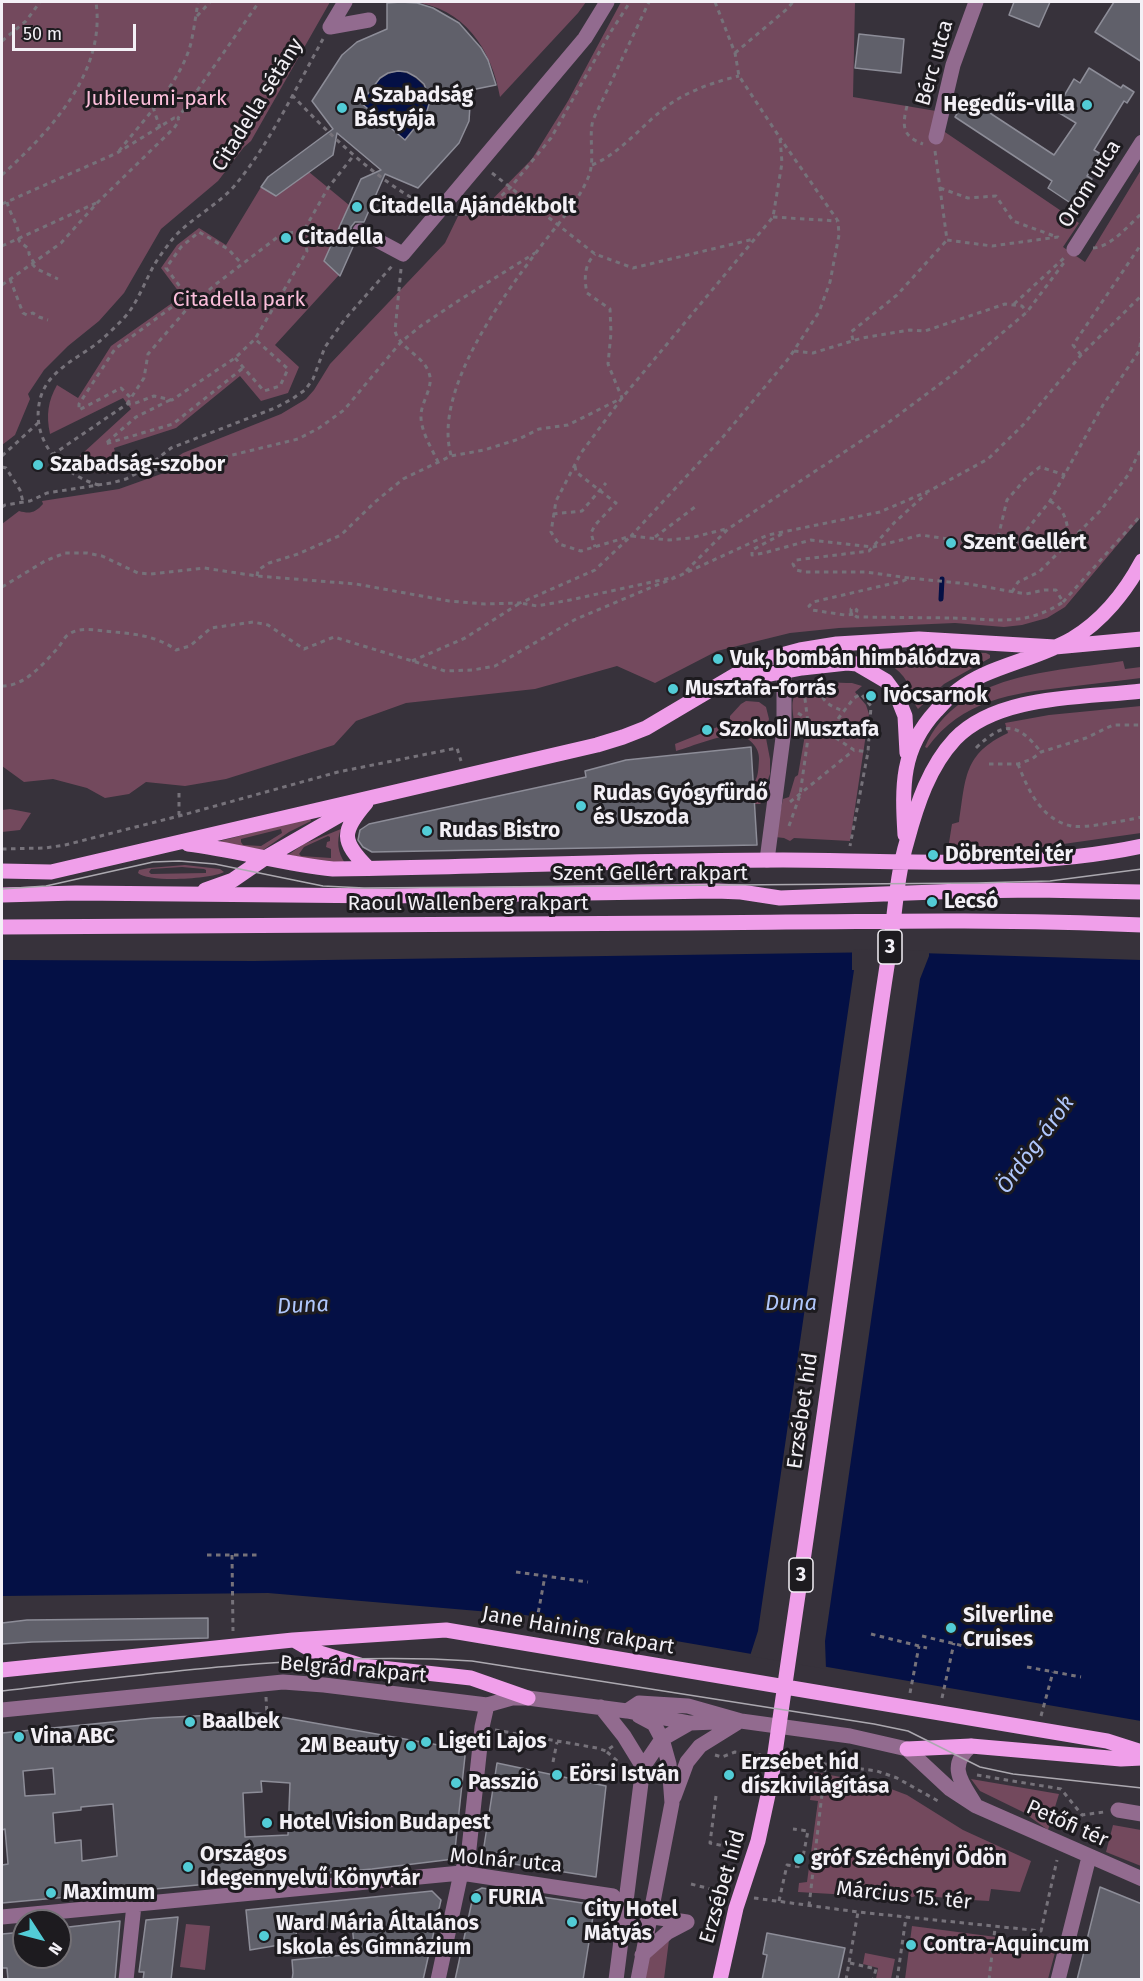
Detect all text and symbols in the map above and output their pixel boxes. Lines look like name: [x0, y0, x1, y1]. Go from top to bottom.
scale bar: [15, 12, 140, 50]
street label: Bérc utca: [911, 17, 959, 109]
text: 50 m: [23, 23, 62, 45]
street label: Citadella sétány: [207, 34, 309, 176]
place label: A Szabadság Bástyája: [354, 83, 473, 133]
park label: Jubileumi-park: [85, 86, 227, 112]
place label: Hegedűs-villa: [943, 92, 1075, 118]
marker: Hegedűs-villa: [1080, 98, 1094, 112]
marker: A Szabadság Bástyája: [335, 101, 349, 115]
street label: Orom utca: [1053, 136, 1127, 232]
place label: Citadella Ajándékbolt: [369, 194, 576, 220]
marker: Citadella Ajándékbolt: [350, 200, 364, 214]
place label: Citadella: [298, 225, 383, 251]
marker: Citadella: [279, 231, 293, 245]
park label: Citadella park: [173, 287, 305, 313]
place label: Szabadság-szobor: [50, 452, 225, 478]
marker: Szabadság-szobor: [31, 458, 45, 472]
place label: Szent Gellért: [963, 530, 1087, 556]
marker: Szent Gellért: [944, 536, 958, 550]
place label: Vuk, bombán himbálódzva: [730, 646, 981, 672]
marker: Vuk, bombán himbálódzva: [711, 652, 725, 666]
place label: Musztafa-forrás: [685, 676, 836, 702]
marker: Musztafa-forrás: [666, 682, 680, 696]
place label: Ivócsarnok: [883, 683, 988, 709]
marker: Ivócsarnok: [864, 689, 878, 703]
place label: Szokoli Musztafa: [719, 717, 879, 743]
marker: Szokoli Musztafa: [700, 723, 714, 737]
place label: Rudas Gyógyfürdő és Uszoda: [593, 781, 768, 831]
marker: Rudas Gyógyfürdő és Uszoda: [574, 799, 588, 813]
place label: Rudas Bistro: [439, 818, 560, 844]
marker: Rudas Bistro: [420, 824, 434, 838]
place label: Döbrentei tér: [945, 842, 1073, 868]
marker: Döbrentei tér: [926, 848, 940, 862]
street label: Szent Gellért rakpart: [552, 861, 748, 887]
place label: Lecsó: [944, 889, 998, 915]
street label: Raoul Wallenberg rakpart: [347, 891, 589, 917]
marker: Lecsó: [925, 895, 939, 909]
road number: 3: [878, 930, 902, 964]
water label: Ördög-árok: [992, 1091, 1080, 1199]
water label: Duna: [276, 1291, 330, 1321]
water label: Duna: [765, 1291, 817, 1317]
street label: Erzsébet híd: [782, 1351, 824, 1471]
road number: 3: [789, 1558, 813, 1592]
street label: Jane Haining rakpart: [480, 1602, 676, 1660]
place label: Silverline Cruises: [963, 1603, 1053, 1653]
marker: Silverline Cruises: [944, 1621, 958, 1635]
street label: Belgrád rakpart: [279, 1651, 427, 1689]
place label: Baalbek: [202, 1709, 280, 1735]
marker: Baalbek: [183, 1715, 197, 1729]
place label: Vina ABC: [31, 1724, 115, 1750]
place label: Ligeti Lajos: [438, 1729, 547, 1755]
marker: Vina ABC: [12, 1730, 26, 1744]
place label: 2M Beauty: [300, 1733, 399, 1759]
marker: Ligeti Lajos: [419, 1735, 433, 1749]
marker: 2M Beauty: [404, 1739, 418, 1753]
place label: Erzsébet híd díszkivilágítása: [741, 1750, 890, 1800]
place label: Eörsi István: [569, 1762, 679, 1788]
marker: Eörsi István: [550, 1768, 564, 1782]
marker: Erzsébet híd díszkivilágítása: [722, 1768, 736, 1782]
place label: Passzió: [468, 1770, 539, 1796]
marker: Passzió: [449, 1776, 463, 1790]
street label: Petőfi tér: [1022, 1795, 1112, 1853]
place label: Hotel Vision Budapest: [279, 1810, 491, 1836]
marker: Hotel Vision Budapest: [260, 1816, 274, 1830]
street label: Erzsébet híd: [695, 1827, 751, 1947]
place label: Országos Idegennyelvű Könyvtár: [200, 1842, 420, 1892]
street label: Molnár utca: [449, 1844, 563, 1878]
place label: gróf Széchényi Ödön: [811, 1846, 1007, 1872]
marker: gróf Széchényi Ödön: [792, 1852, 806, 1866]
marker: Országos Idegennyelvű Könyvtár: [181, 1860, 195, 1874]
street label: Március 15. tér: [835, 1876, 973, 1916]
place label: Maximum: [63, 1880, 155, 1906]
place label: FURIA: [488, 1885, 543, 1911]
marker: Maximum: [44, 1886, 58, 1900]
marker: FURIA: [469, 1891, 483, 1905]
place label: City Hotel Mátyás: [584, 1897, 678, 1947]
north arrow: [12, 1909, 72, 1969]
place label: Ward Mária Általános Iskola és Gimnázium: [276, 1911, 479, 1961]
marker: City Hotel Mátyás: [565, 1915, 579, 1929]
marker: Ward Mária Általános Iskola és Gimnázium: [257, 1929, 271, 1943]
place label: Contra-Aquincum: [923, 1932, 1089, 1958]
marker: Contra-Aquincum: [904, 1938, 918, 1952]
text: N: [45, 1939, 66, 1959]

